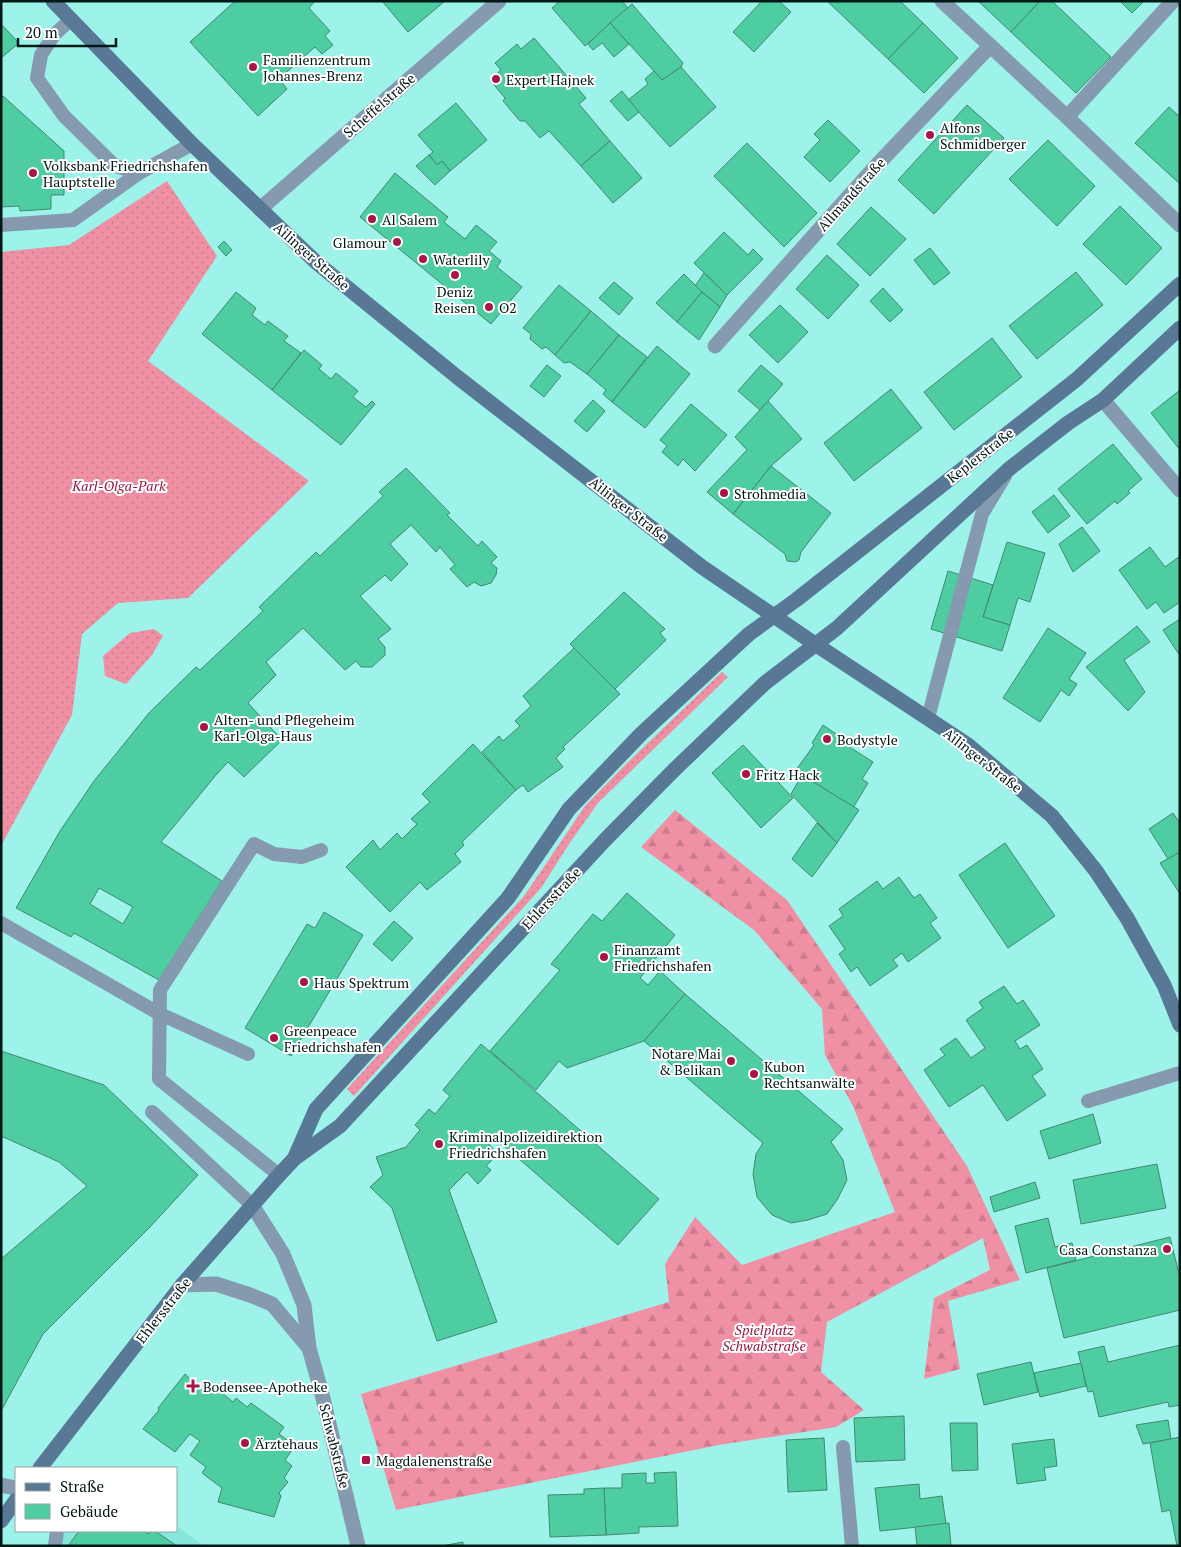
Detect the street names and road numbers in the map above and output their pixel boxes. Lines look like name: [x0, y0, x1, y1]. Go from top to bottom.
street label: Scheffelstraße: [339, 68, 419, 142]
street label: Allmandstraße: [813, 153, 889, 235]
street label: Ailinger Straße: [270, 218, 354, 294]
street label: Keplerstraße: [943, 423, 1017, 487]
street label: Ailinger Straße: [586, 472, 672, 546]
street label: Ailinger Straße: [940, 723, 1026, 797]
street label: Ehlersstraße: [517, 863, 585, 933]
street label: Ehlersstraße: [131, 1273, 195, 1347]
street label: Schwabstraße: [315, 1402, 355, 1490]

